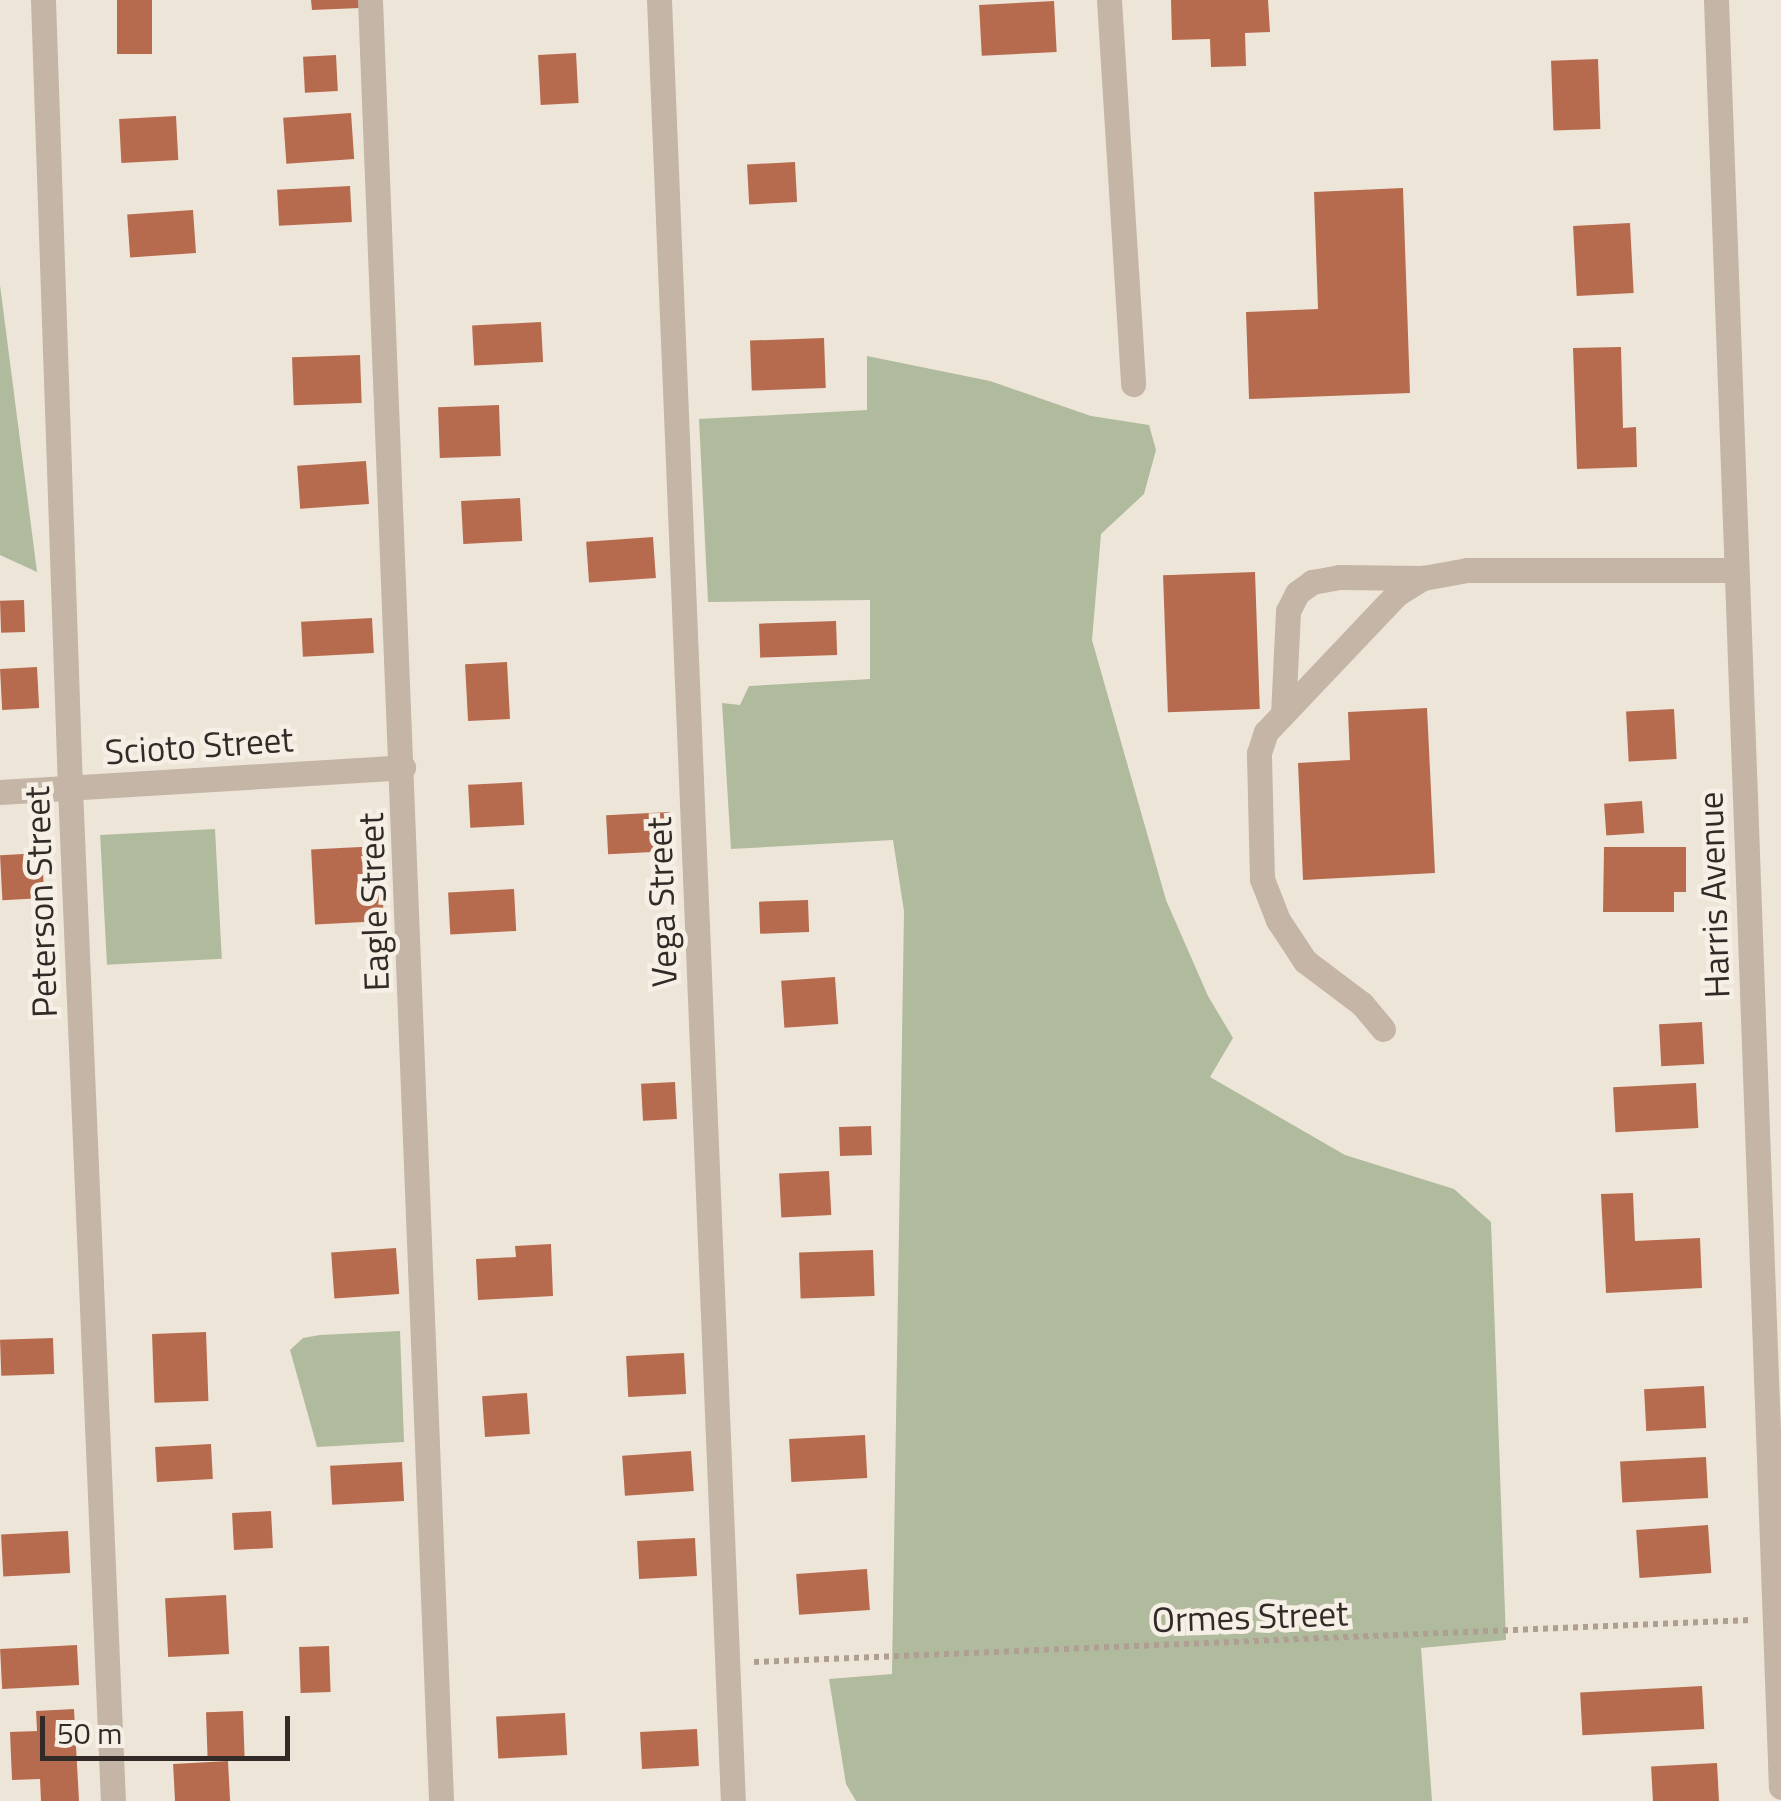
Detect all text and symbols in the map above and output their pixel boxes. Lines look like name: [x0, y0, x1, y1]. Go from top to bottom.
street label: Scioto Street: [103, 717, 295, 773]
street label: Peterson Street: [15, 785, 65, 1019]
street label: Harris Avenue: [1688, 791, 1738, 999]
street label: Eagle Street: [349, 812, 397, 992]
street label: Vega Street: [637, 816, 685, 988]
street label: Ormes Street: [1151, 1592, 1349, 1640]
scale bar: [45, 1696, 295, 1758]
text: 50 m: [57, 1710, 122, 1756]

